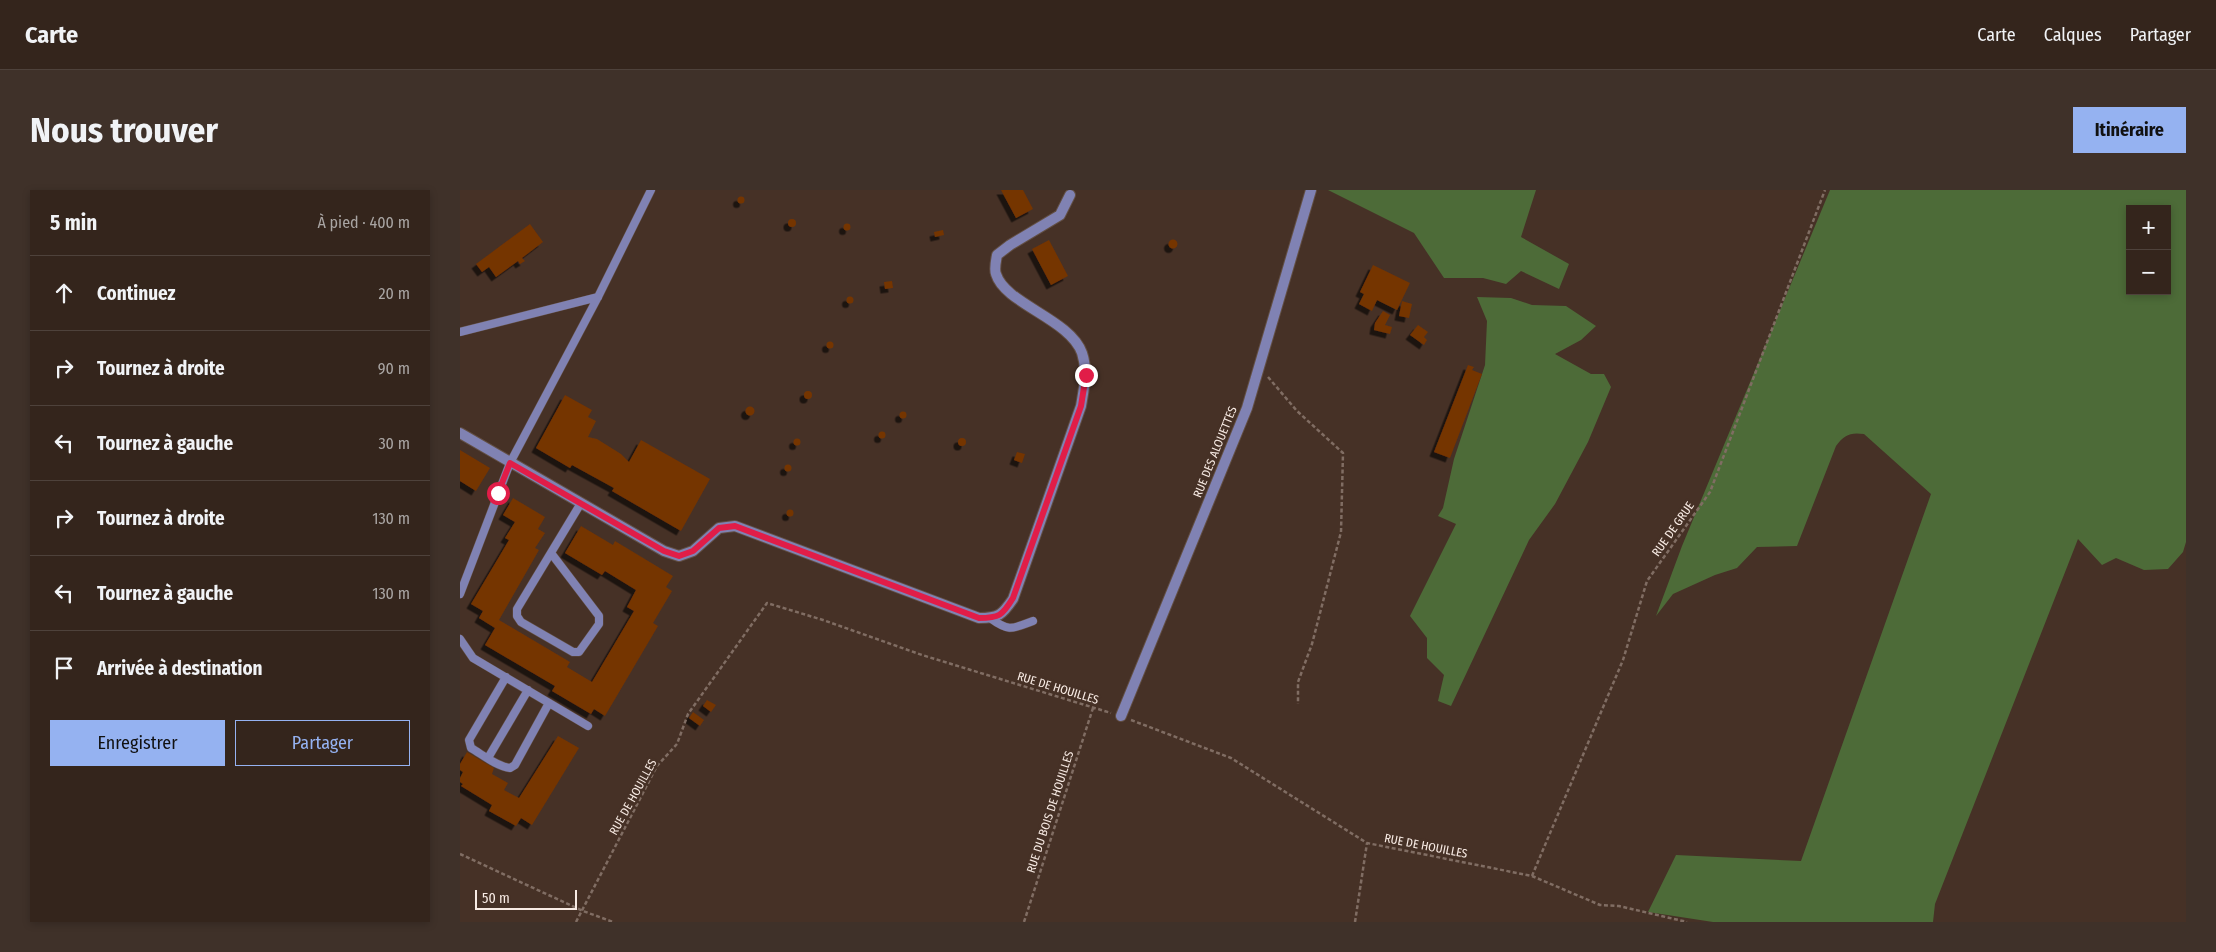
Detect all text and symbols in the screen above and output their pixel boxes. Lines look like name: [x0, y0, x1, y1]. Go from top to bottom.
text: Carte: [25, 21, 78, 49]
text: Carte: [1977, 24, 2016, 46]
text: Calques: [2044, 24, 2102, 46]
text: Partager: [2130, 24, 2191, 46]
button: Itinéraire: [2073, 107, 2186, 153]
text: Nous trouver: [30, 109, 218, 151]
map controls: [2126, 205, 2171, 295]
button: +: [2126, 205, 2171, 250]
text: 5 min: [50, 210, 97, 236]
text: À pied · 400 m: [317, 213, 410, 232]
button: −: [2126, 250, 2171, 295]
icon: ahead: [50, 279, 78, 307]
text: Continuez: [97, 282, 176, 305]
text: 20 m: [379, 284, 410, 303]
icon: right: [50, 354, 78, 382]
text: Tournez à droite: [97, 357, 225, 380]
text: 90 m: [378, 359, 410, 378]
route end: [1075, 364, 1098, 387]
street label: RUE DES ALOUETTES: [1190, 404, 1240, 500]
icon: left: [50, 429, 78, 457]
text: Tournez à gauche: [97, 432, 233, 455]
text: 30 m: [378, 434, 410, 453]
route start: [487, 482, 510, 505]
street label: RUE DE GRUE: [1649, 499, 1697, 559]
icon: right: [50, 504, 78, 532]
text: Tournez à droite: [97, 507, 225, 530]
text: 130 m: [372, 509, 410, 528]
icon: left: [50, 579, 78, 607]
text: Tournez à gauche: [97, 582, 233, 605]
text: 130 m: [372, 584, 410, 603]
icon: arrive: [50, 654, 78, 682]
text: Arrivée à destination: [97, 657, 263, 680]
street label: RUE DE HOUILLES: [1016, 669, 1100, 707]
button: Enregistrer: [50, 720, 225, 766]
button: Partager: [235, 720, 410, 766]
street label: RUE DU BOIS DE HOUILLES: [1024, 749, 1076, 875]
street label: RUE DE HOUILLES: [606, 757, 660, 837]
street label: RUE DE HOUILLES: [1383, 831, 1469, 861]
scale bar: [475, 887, 578, 910]
text: 50 m: [482, 890, 510, 907]

